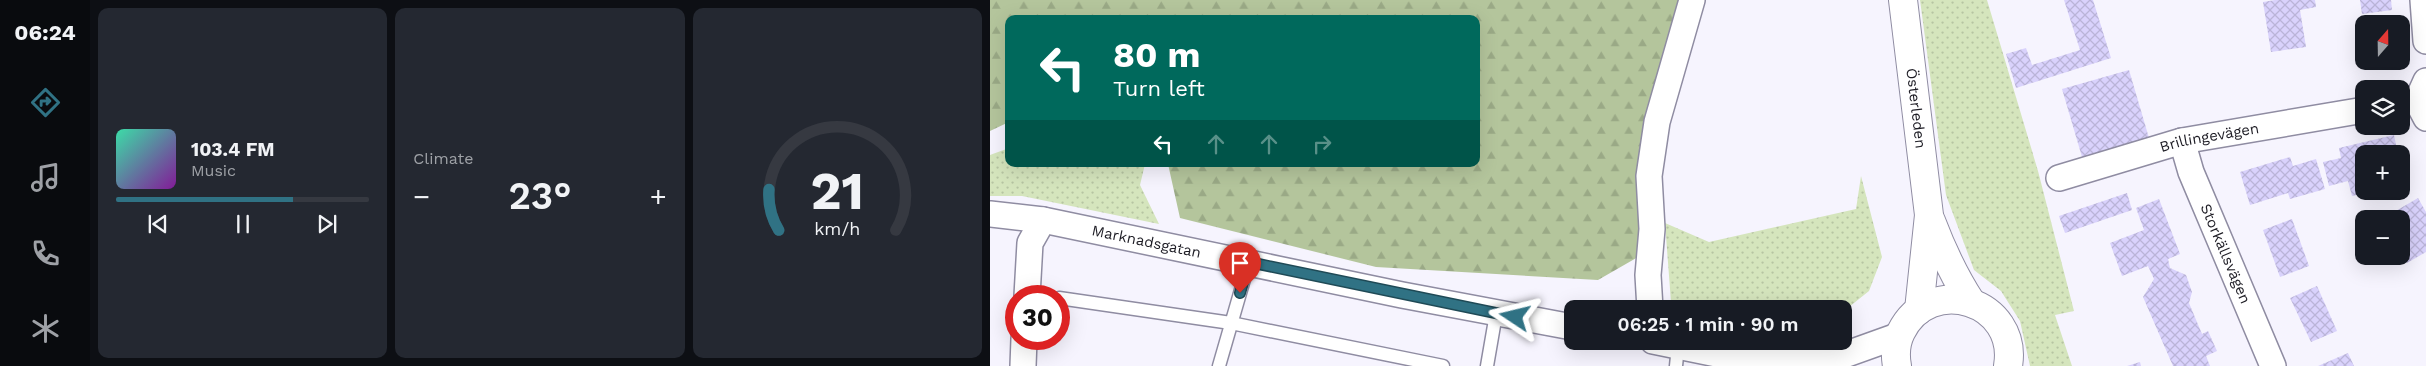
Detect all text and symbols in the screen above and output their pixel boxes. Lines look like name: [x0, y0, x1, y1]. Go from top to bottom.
north arrow: [2355, 15, 2410, 70]
map controls: [2355, 15, 2410, 265]
text: 06:24: [14, 20, 76, 45]
text: 80 m: [1113, 34, 1200, 76]
icon: left: [1030, 35, 1095, 100]
street label: Österleden: [1902, 67, 1930, 149]
text: Turn left: [1113, 76, 1205, 101]
button: layers: [2355, 80, 2410, 135]
icon: directions: [28, 85, 63, 120]
street label: Brillingevägen: [2157, 119, 2260, 156]
icon: left: [1149, 130, 1177, 158]
icon: ahead: [1202, 130, 1230, 158]
icon: ahead: [1255, 130, 1283, 158]
icon: right: [1308, 130, 1336, 158]
text: 103.4 FM: [191, 138, 275, 161]
button: +: [2355, 145, 2410, 200]
text: Climate: [413, 149, 473, 168]
icon: music: [28, 160, 63, 195]
text: Music: [191, 161, 236, 180]
text: 21: [811, 161, 864, 222]
text: 23°: [508, 174, 572, 218]
text: −: [413, 180, 430, 213]
text: +: [650, 180, 667, 213]
street label: Storkällsvägen: [2196, 201, 2255, 306]
icon: previous: [144, 210, 172, 238]
icon: pause: [229, 210, 257, 238]
icon: next: [313, 210, 341, 238]
button: −: [2355, 210, 2410, 265]
text: km/h: [814, 218, 860, 239]
street label: Marknadsgatan: [1090, 221, 1203, 262]
icon: phone: [28, 236, 63, 271]
pin: [1219, 242, 1261, 293]
icon: arrive: [1226, 249, 1254, 277]
speed limit sign: 30: [1005, 285, 1070, 350]
position arrow: [1488, 290, 1540, 342]
icon: climate: [28, 311, 63, 346]
text: 06:25 · 1 min · 90 m: [1618, 313, 1798, 336]

